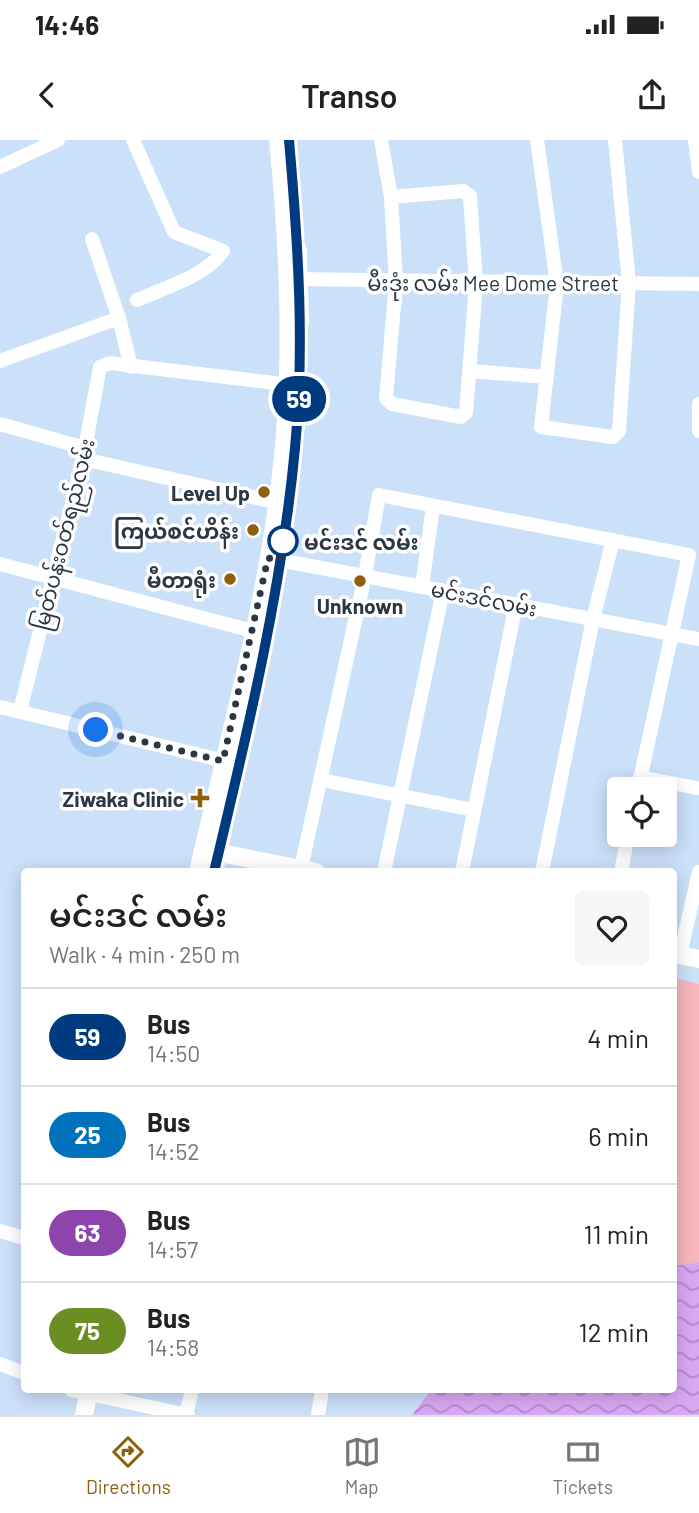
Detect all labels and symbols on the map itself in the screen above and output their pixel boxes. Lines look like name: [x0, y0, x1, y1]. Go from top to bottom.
street label: မီးဒုံး လမ်း Mee Dome Street: [367, 268, 619, 301]
line badge: 59: [268, 376, 330, 422]
street label: မြတ်ပန်းဝတ်ရည်လမ်း: [25, 435, 105, 634]
place label: Level Up: [171, 480, 250, 505]
marker: Level Up: [256, 484, 272, 500]
place label: ကြယ်စင်ဟိန်း: [114, 516, 239, 549]
marker: ကြယ်စင်ဟိန်း: [245, 522, 261, 538]
marker: မင်းဒင် လမ်း: [268, 526, 298, 556]
place label: မင်းဒင် လမ်း: [304, 527, 419, 554]
place label: မီတာရုံး: [147, 566, 216, 598]
marker: မီတာရုံး: [222, 571, 238, 587]
marker: Unknown: [352, 573, 368, 589]
street label: မင်းဒင်လမ်း: [429, 574, 539, 621]
place label: Unknown: [317, 593, 403, 618]
your location: [78, 712, 113, 747]
place label: Ziwaka Clinic: [63, 786, 184, 811]
marker: Ziwaka Clinic: [190, 788, 210, 808]

